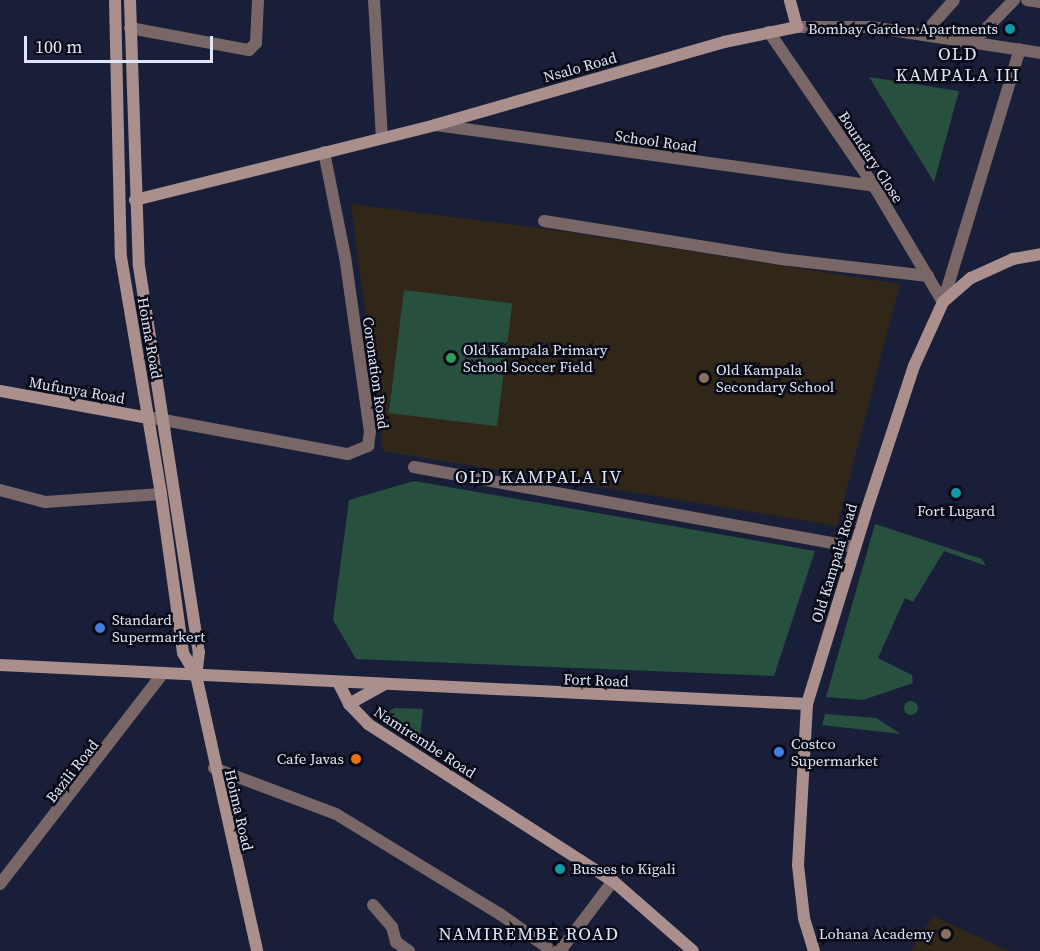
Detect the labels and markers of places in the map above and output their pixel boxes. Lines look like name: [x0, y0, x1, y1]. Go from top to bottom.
place label: Bombay Garden Apartments: [808, 20, 998, 38]
marker: Bombay Garden Apartments: [1003, 22, 1017, 36]
place label: Old Kampala Primary School Soccer Field: [463, 340, 607, 375]
marker: Old Kampala Primary School Soccer Field: [444, 351, 458, 365]
place label: Old Kampala Secondary School: [716, 360, 834, 395]
marker: Old Kampala Secondary School: [697, 371, 711, 385]
marker: Fort Lugard: [949, 486, 963, 500]
place label: Fort Lugard: [917, 502, 995, 520]
place label: Standard Supermarkert: [112, 610, 205, 645]
marker: Standard Supermarkert: [93, 621, 107, 635]
place label: Costco Supermarket: [791, 734, 878, 769]
marker: Costco Supermarket: [772, 745, 786, 759]
place label: Cafe Javas: [277, 750, 344, 768]
marker: Cafe Javas: [349, 752, 363, 766]
place label: Busses to Kigali: [572, 860, 676, 878]
marker: Busses to Kigali: [553, 862, 567, 876]
place label: Lohana Academy: [819, 925, 934, 943]
marker: Lohana Academy: [939, 927, 953, 941]

